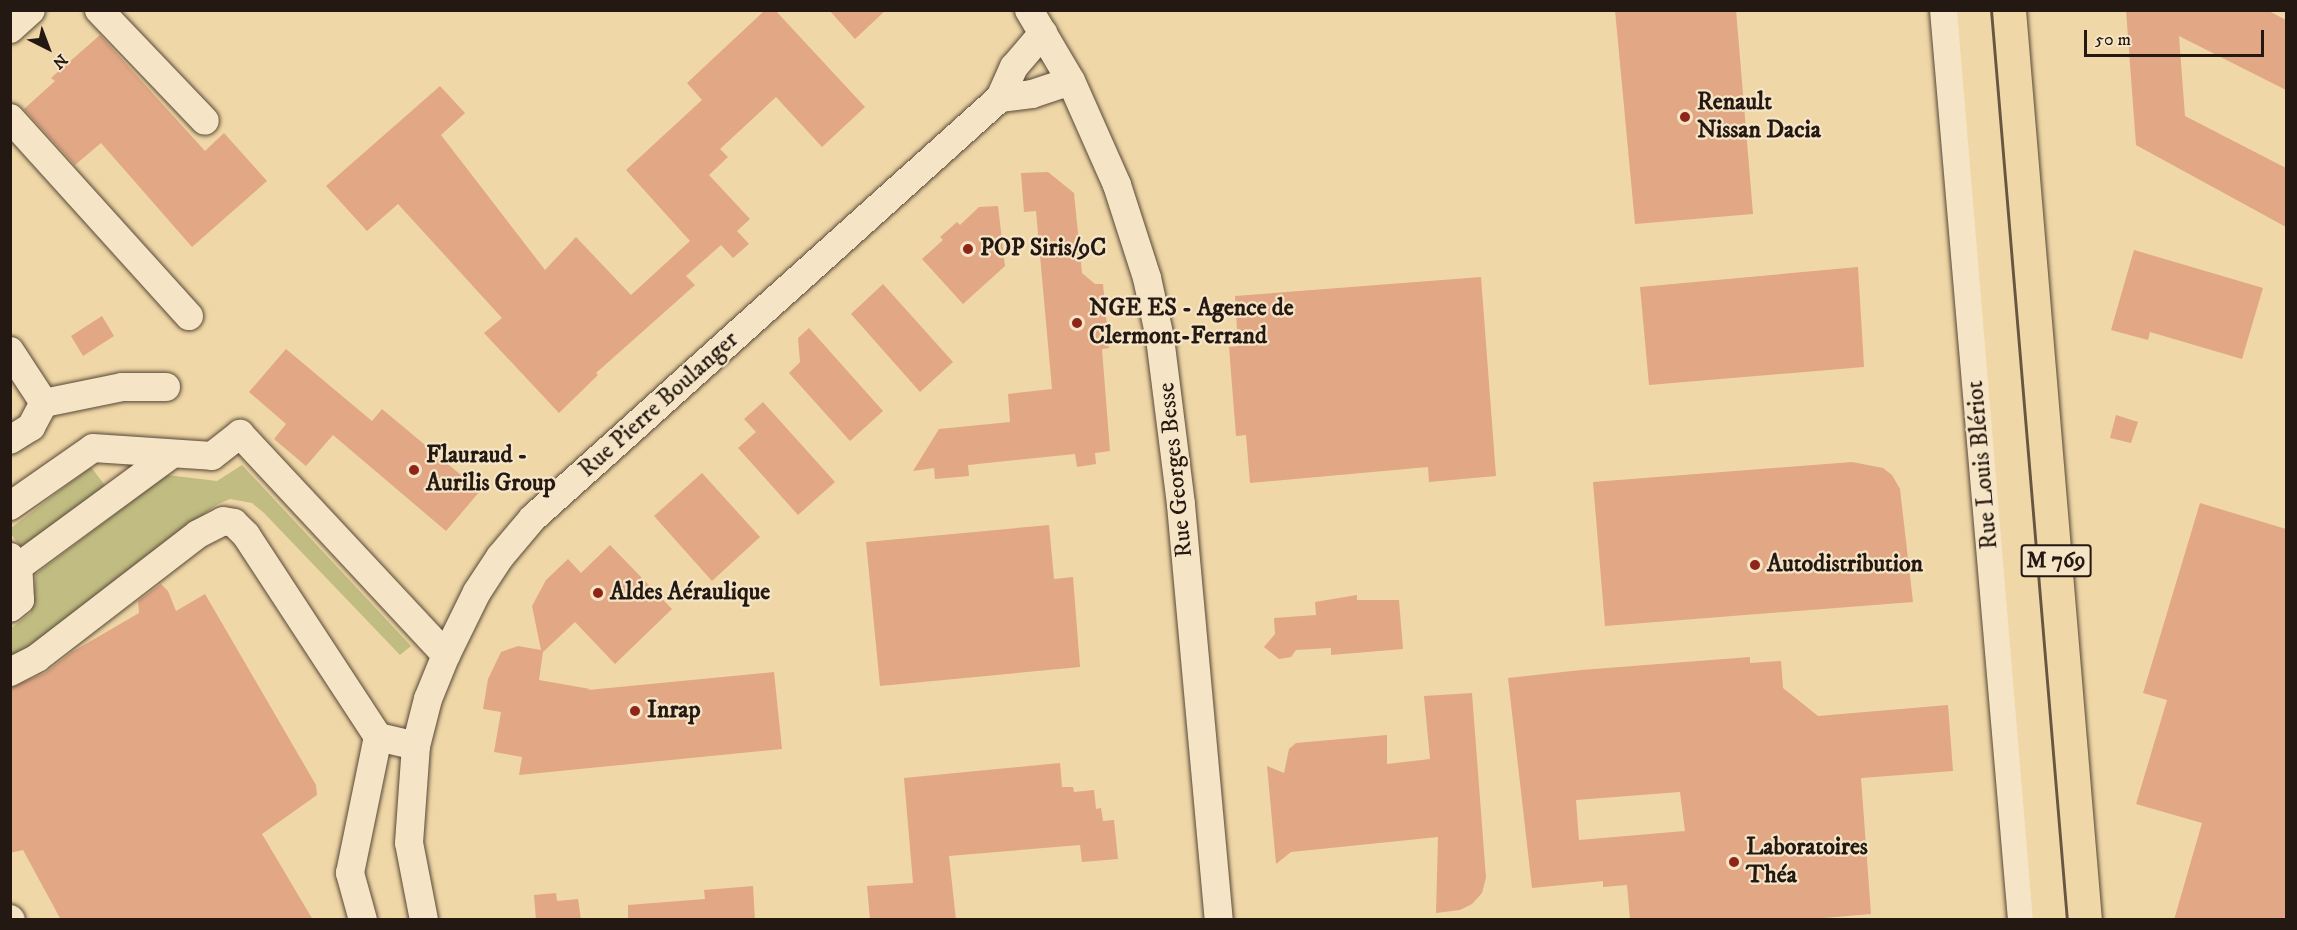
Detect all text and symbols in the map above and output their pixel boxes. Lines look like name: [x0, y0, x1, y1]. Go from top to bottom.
north arrow: [18, 18, 78, 78]
scale bar: [2087, 18, 2267, 56]
text: 50 m: [2095, 29, 2131, 51]
text: N: [48, 50, 72, 73]
place label: Renault Nissan Dacia: [1697, 89, 1821, 145]
marker: Renault Nissan Dacia: [1678, 110, 1692, 124]
place label: POP Siris/9C: [980, 235, 1106, 263]
marker: POP Siris/9C: [961, 242, 975, 256]
place label: NGE ES - Agence de Clermont-Ferrand: [1089, 295, 1294, 351]
marker: NGE ES - Agence de Clermont-Ferrand: [1070, 316, 1084, 330]
street label: Rue Pierre Boulanger: [573, 326, 745, 484]
street label: Rue Louis Blériot: [1961, 379, 2005, 551]
street label: Rue Georges Besse: [1152, 381, 1200, 559]
place label: Flauraud - Aurilis Group: [426, 442, 556, 498]
marker: Flauraud - Aurilis Group: [407, 463, 421, 477]
road number: M 769: [2020, 542, 2092, 580]
place label: Autodistribution: [1767, 551, 1923, 579]
marker: Autodistribution: [1748, 558, 1762, 572]
place label: Aldes Aéraulique: [610, 579, 770, 607]
marker: Aldes Aéraulique: [591, 586, 605, 600]
place label: Inrap: [647, 697, 701, 725]
marker: Inrap: [628, 704, 642, 718]
place label: Laboratoires Théa: [1746, 834, 1868, 890]
marker: Laboratoires Théa: [1727, 855, 1741, 869]

